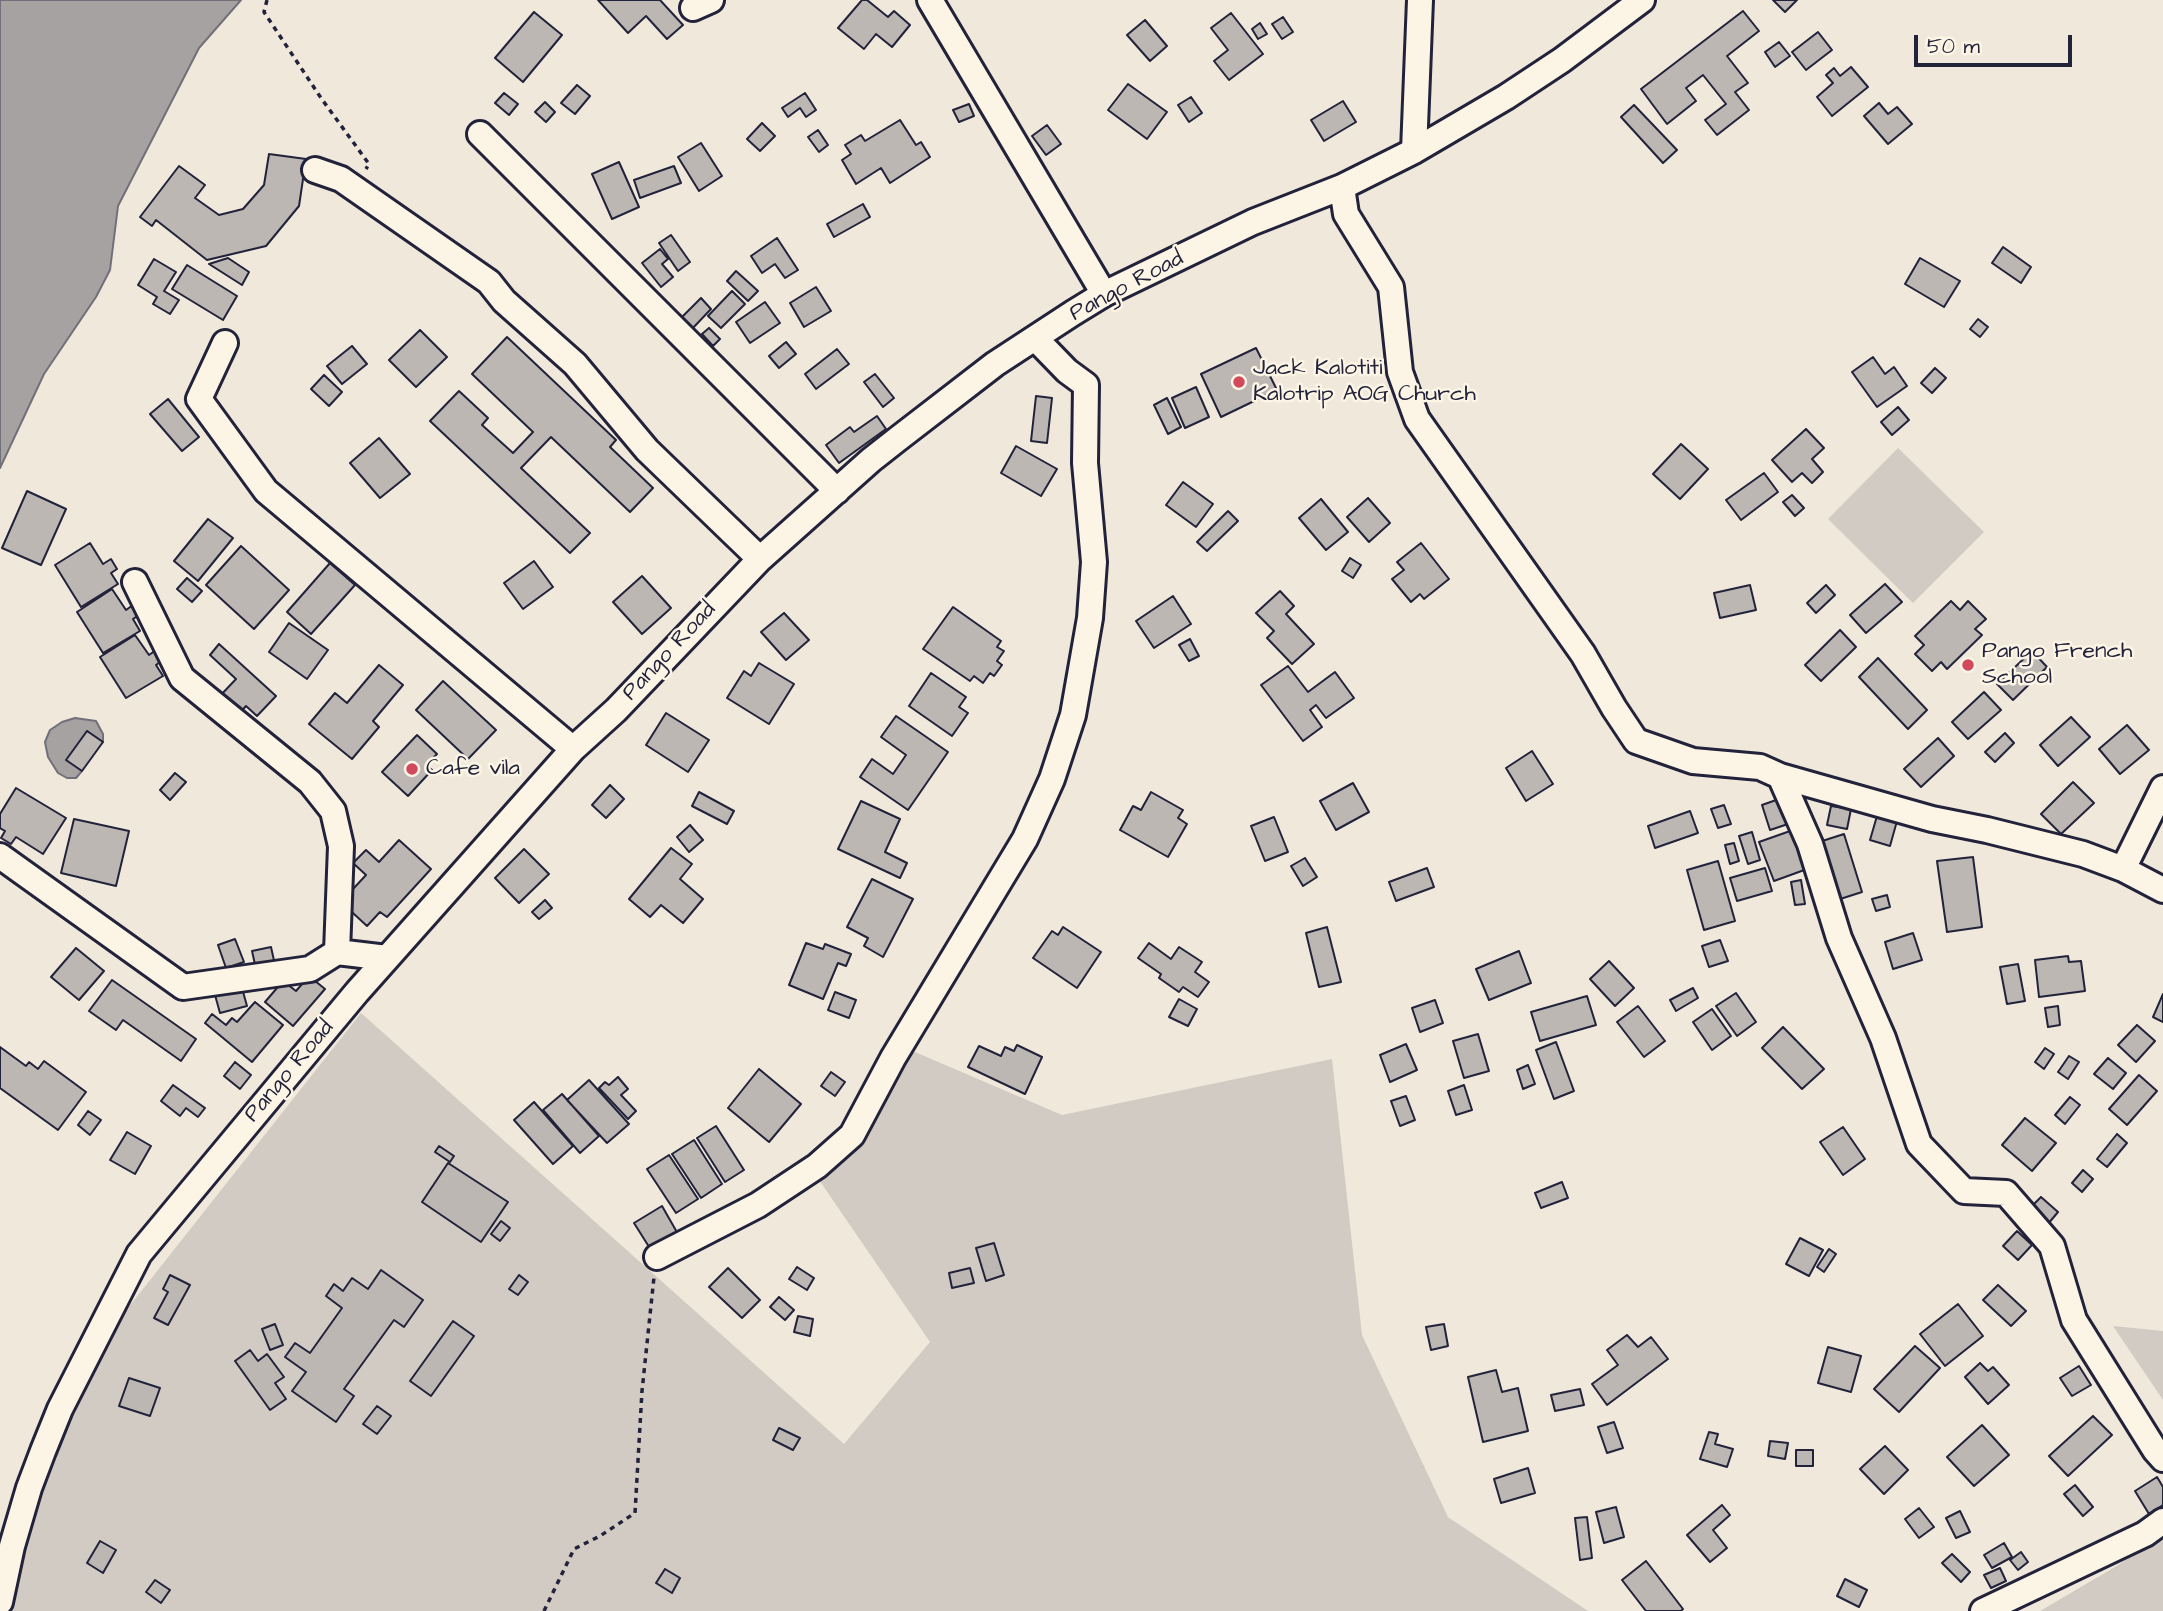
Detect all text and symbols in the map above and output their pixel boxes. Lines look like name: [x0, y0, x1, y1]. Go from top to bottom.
scale bar: [1918, 21, 2076, 65]
text: 50 m: [1927, 32, 1980, 61]
street label: Pango Road: [1065, 246, 1189, 328]
place label: Jack Kalotiti Kalotrip AOG Church: [1253, 355, 1476, 409]
marker: Jack Kalotiti Kalotrip AOG Church: [1231, 374, 1247, 390]
street label: Pango Road: [617, 597, 723, 707]
place label: Pango French School: [1982, 638, 2132, 692]
marker: Pango French School: [1960, 657, 1976, 673]
place label: Cafe vila: [426, 755, 520, 783]
marker: Cafe vila: [404, 761, 420, 777]
street label: Pango Road: [239, 1015, 341, 1129]

